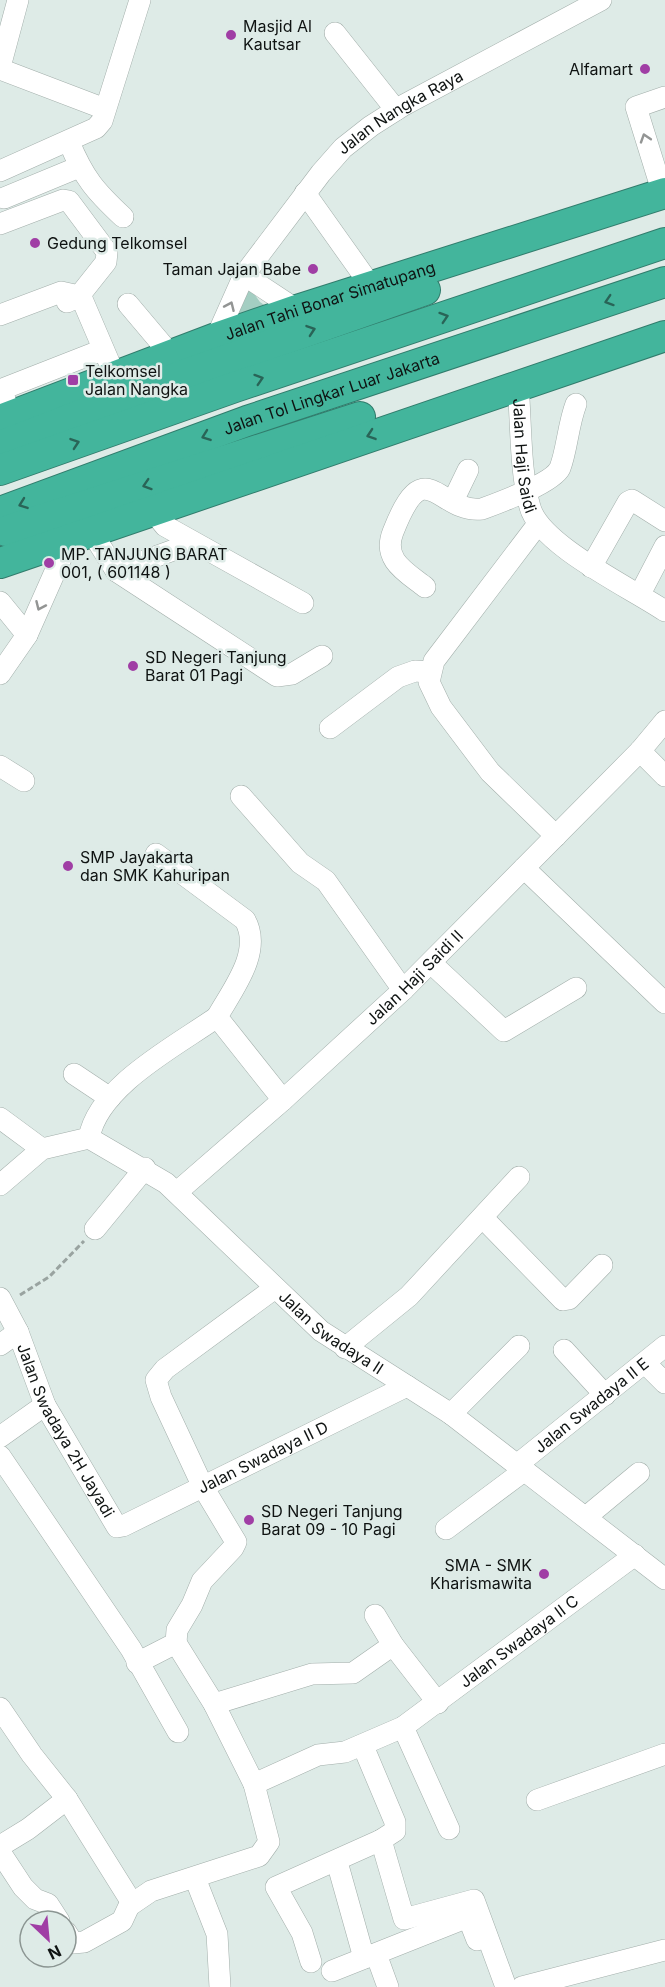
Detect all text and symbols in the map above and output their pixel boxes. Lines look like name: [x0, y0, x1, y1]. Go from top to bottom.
place label: Masjid Al Kautsar: [243, 16, 312, 54]
marker: Masjid Al Kautsar: [224, 28, 238, 42]
place label: Alfamart: [569, 59, 633, 79]
marker: Alfamart: [638, 62, 652, 76]
street label: Jalan Nangka Raya: [333, 65, 466, 158]
one-way arrow: [640, 133, 653, 144]
place label: Gedung Telkomsel: [47, 233, 187, 253]
marker: Gedung Telkomsel: [28, 236, 42, 250]
street label: Jalan Tahi Bonar Simatupang: [222, 257, 438, 344]
place label: Taman Jajan Babe: [162, 259, 301, 279]
marker: Taman Jajan Babe: [306, 262, 320, 276]
one-way arrow: [604, 293, 615, 306]
one-way arrow: [222, 302, 234, 313]
one-way arrow: [438, 312, 449, 324]
one-way arrow: [305, 324, 315, 337]
street label: Jalan Tol Lingkar Luar Jakarta: [220, 348, 442, 439]
place label: Telkomsel Jalan Nangka: [85, 361, 188, 399]
marker: Telkomsel Jalan Nangka: [66, 373, 80, 387]
one-way arrow: [253, 373, 264, 386]
street label: Jalan Haji Saidi: [509, 398, 541, 516]
one-way arrow: [366, 427, 377, 440]
one-way arrow: [201, 429, 212, 441]
one-way arrow: [69, 438, 80, 451]
one-way arrow: [142, 478, 153, 490]
one-way arrow: [18, 496, 29, 509]
place label: MP. TANJUNG BARAT 001, ( 601148 ): [61, 544, 228, 582]
marker: MP. TANJUNG BARAT 001, ( 601148 ): [42, 556, 56, 570]
one-way arrow: [35, 599, 47, 610]
place label: SD Negeri Tanjung Barat 01 Pagi: [145, 647, 287, 685]
marker: SD Negeri Tanjung Barat 01 Pagi: [126, 659, 140, 673]
place label: SMP Jayakarta dan SMK Kahuripan: [80, 847, 230, 885]
marker: SMP Jayakarta dan SMK Kahuripan: [61, 859, 75, 873]
street label: Jalan Haji Saidi II: [362, 926, 467, 1029]
street label: Jalan Swadaya II: [275, 1286, 387, 1378]
street label: Jalan Swadaya 2H Jayadi: [13, 1340, 119, 1521]
street label: Jalan Swadaya II E: [530, 1353, 653, 1457]
street label: Jalan Swadaya II D: [194, 1416, 331, 1498]
place label: SD Negeri Tanjung Barat 09 - 10 Pagi: [261, 1501, 403, 1539]
marker: SD Negeri Tanjung Barat 09 - 10 Pagi: [242, 1513, 256, 1527]
place label: SMA - SMK Kharismawita: [430, 1555, 532, 1593]
marker: SMA - SMK Kharismawita: [537, 1567, 551, 1581]
street label: Jalan Swadaya II C: [455, 1590, 582, 1692]
north arrow: [18, 1909, 78, 1969]
text: N: [45, 1941, 64, 1964]

